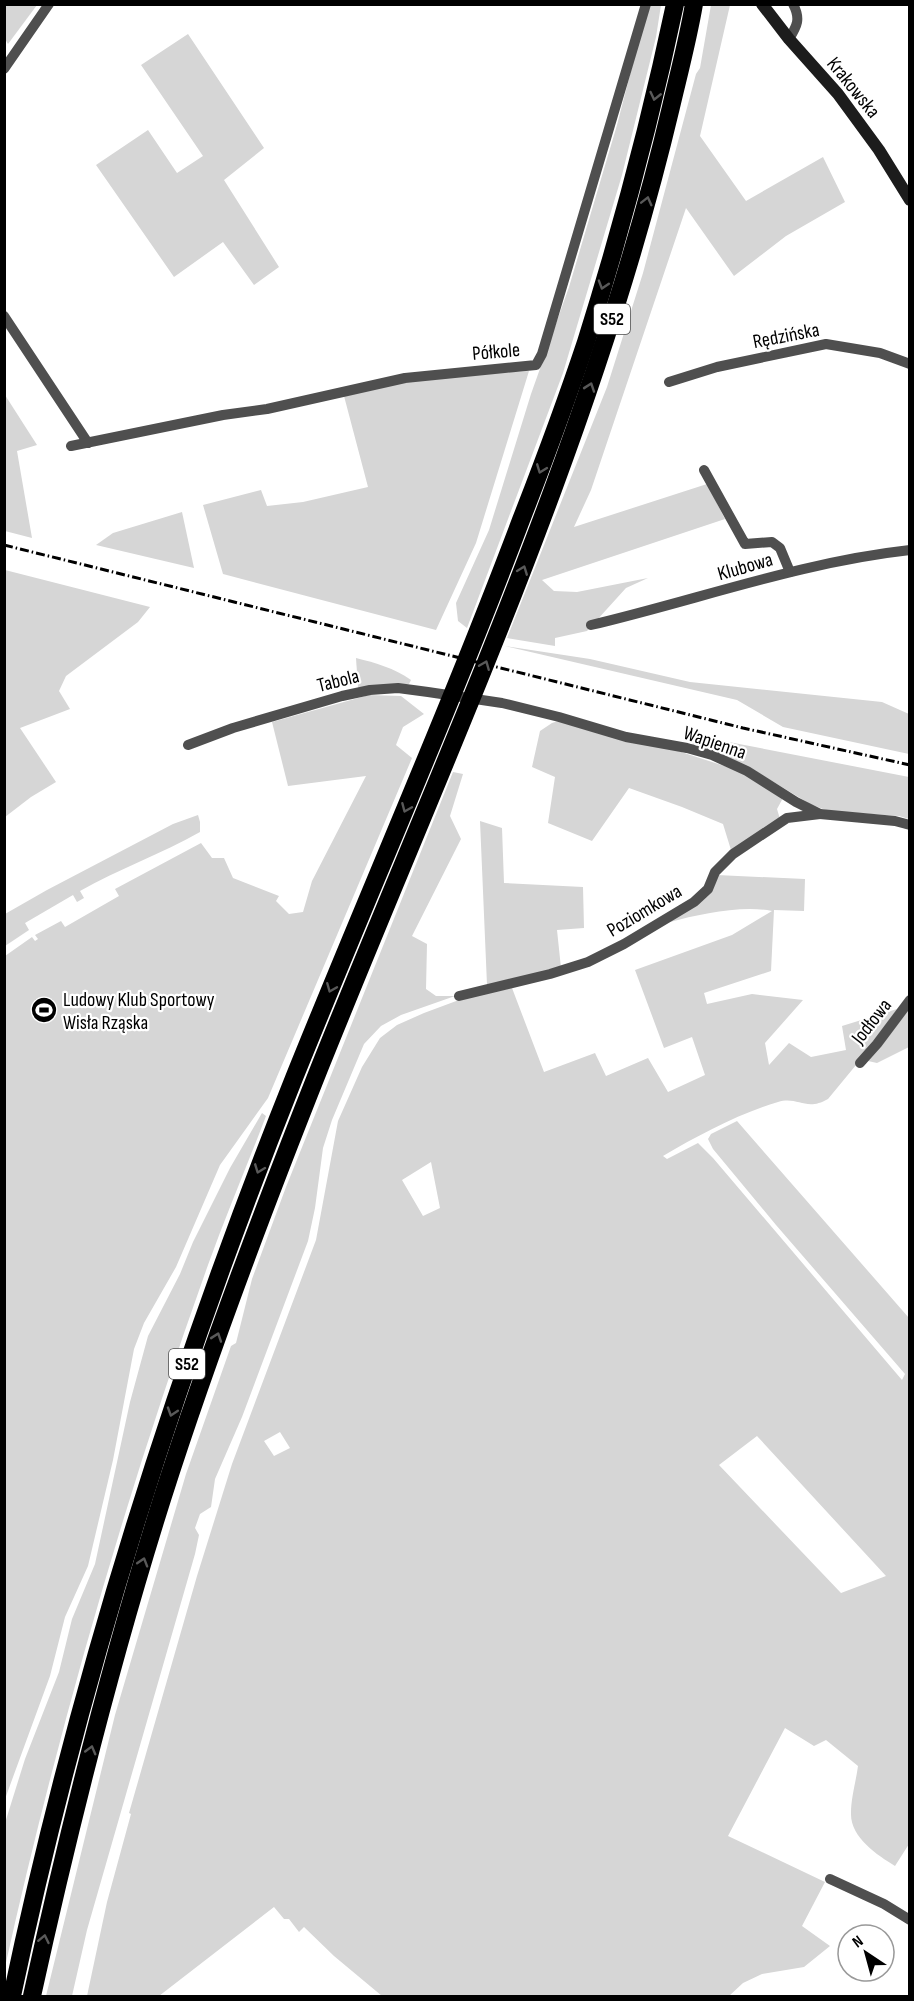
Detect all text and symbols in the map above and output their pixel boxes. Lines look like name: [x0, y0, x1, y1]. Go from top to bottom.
street label: Krakowska: [821, 52, 885, 123]
one-way arrow: [649, 91, 662, 101]
one-way arrow: [640, 196, 653, 206]
one-way arrow: [598, 279, 610, 290]
road number: S52: [594, 304, 630, 334]
street label: Rędzińska: [751, 318, 822, 354]
street label: Półkole: [471, 338, 521, 366]
one-way arrow: [582, 382, 595, 393]
one-way arrow: [535, 463, 548, 474]
street label: Klubowa: [715, 548, 776, 586]
one-way arrow: [516, 565, 528, 576]
one-way arrow: [478, 660, 490, 671]
street label: Tabola: [315, 664, 362, 698]
street label: Wapienna: [680, 721, 749, 765]
one-way arrow: [401, 801, 413, 812]
street label: Poziomkowa: [603, 879, 686, 942]
one-way arrow: [326, 981, 338, 992]
place label: Ludowy Klub Sportowy Wisła Rząska: [63, 988, 215, 1035]
street label: Jodłowa: [846, 994, 897, 1050]
sports icon: Ludowy Klub Sportowy Wisła Rząska: [29, 995, 59, 1025]
one-way arrow: [254, 1163, 266, 1174]
one-way arrow: [210, 1332, 223, 1343]
road number: S52: [169, 1349, 205, 1379]
one-way arrow: [166, 1406, 179, 1417]
one-way arrow: [136, 1557, 148, 1568]
one-way arrow: [83, 1745, 96, 1755]
north arrow: [836, 1923, 896, 1983]
text: N: [849, 1932, 867, 1952]
one-way arrow: [37, 1935, 50, 1945]

